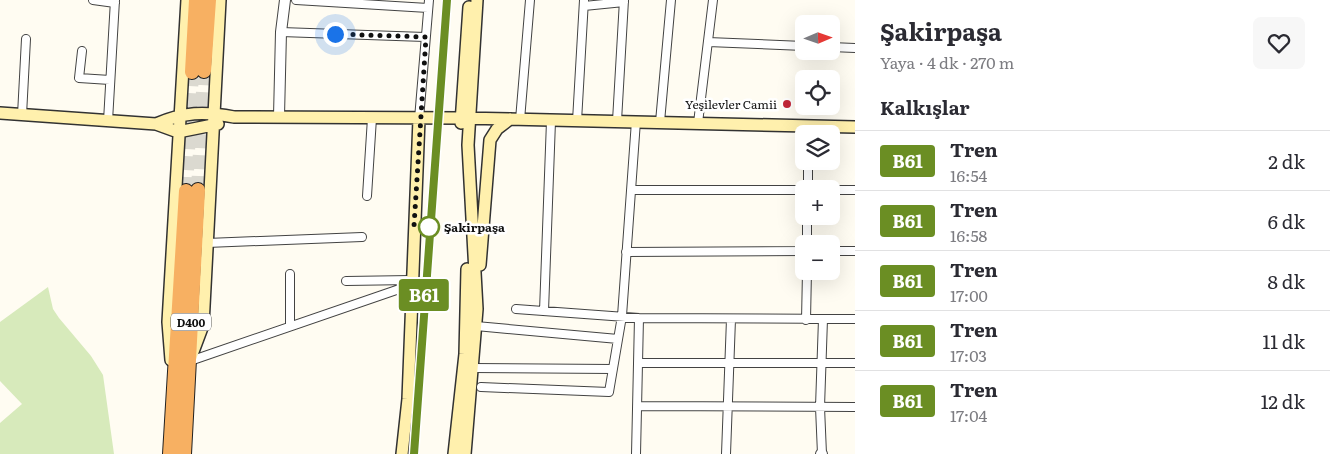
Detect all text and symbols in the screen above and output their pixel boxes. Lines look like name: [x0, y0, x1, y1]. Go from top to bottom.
text: Şakirpaşa: [880, 13, 1002, 48]
north arrow: [795, 15, 840, 60]
map controls: [795, 15, 840, 280]
button: heart: [1253, 17, 1305, 69]
your location: [323, 22, 348, 47]
text: Yaya · 4 dk · 270 m: [880, 50, 1014, 74]
button: locate: [795, 70, 840, 115]
text: Kalkışlar: [880, 93, 970, 121]
place label: Yeşilevler Camii: [685, 95, 777, 113]
marker: Yeşilevler Camii: [781, 98, 793, 110]
button: layers: [795, 125, 840, 170]
text: Tren: [950, 135, 998, 163]
text: B61: [892, 147, 923, 174]
text: 2 dk: [1268, 147, 1305, 175]
text: 16:54: [950, 163, 987, 187]
button: +: [795, 180, 840, 225]
text: Tren: [950, 195, 998, 223]
text: B61: [892, 207, 923, 234]
text: 6 dk: [1268, 207, 1305, 235]
marker: Şakirpaşa: [418, 216, 440, 238]
place label: Şakirpaşa: [444, 218, 505, 236]
text: 16:58: [950, 223, 987, 247]
button: −: [795, 235, 840, 280]
text: Tren: [950, 255, 998, 283]
text: B61: [892, 267, 923, 294]
text: 8 dk: [1268, 267, 1305, 295]
line badge: B61: [395, 279, 453, 311]
text: B61: [409, 281, 439, 308]
text: 17:00: [950, 283, 988, 307]
road number: D400: [171, 314, 211, 331]
text: Tren: [950, 315, 998, 343]
text: B61: [892, 327, 923, 354]
text: 11 dk: [1263, 327, 1305, 355]
text: 17:03: [950, 343, 987, 367]
text: Tren: [950, 375, 998, 403]
text: B61: [892, 387, 923, 414]
text: 12 dk: [1261, 387, 1305, 415]
text: 17:04: [950, 403, 987, 427]

